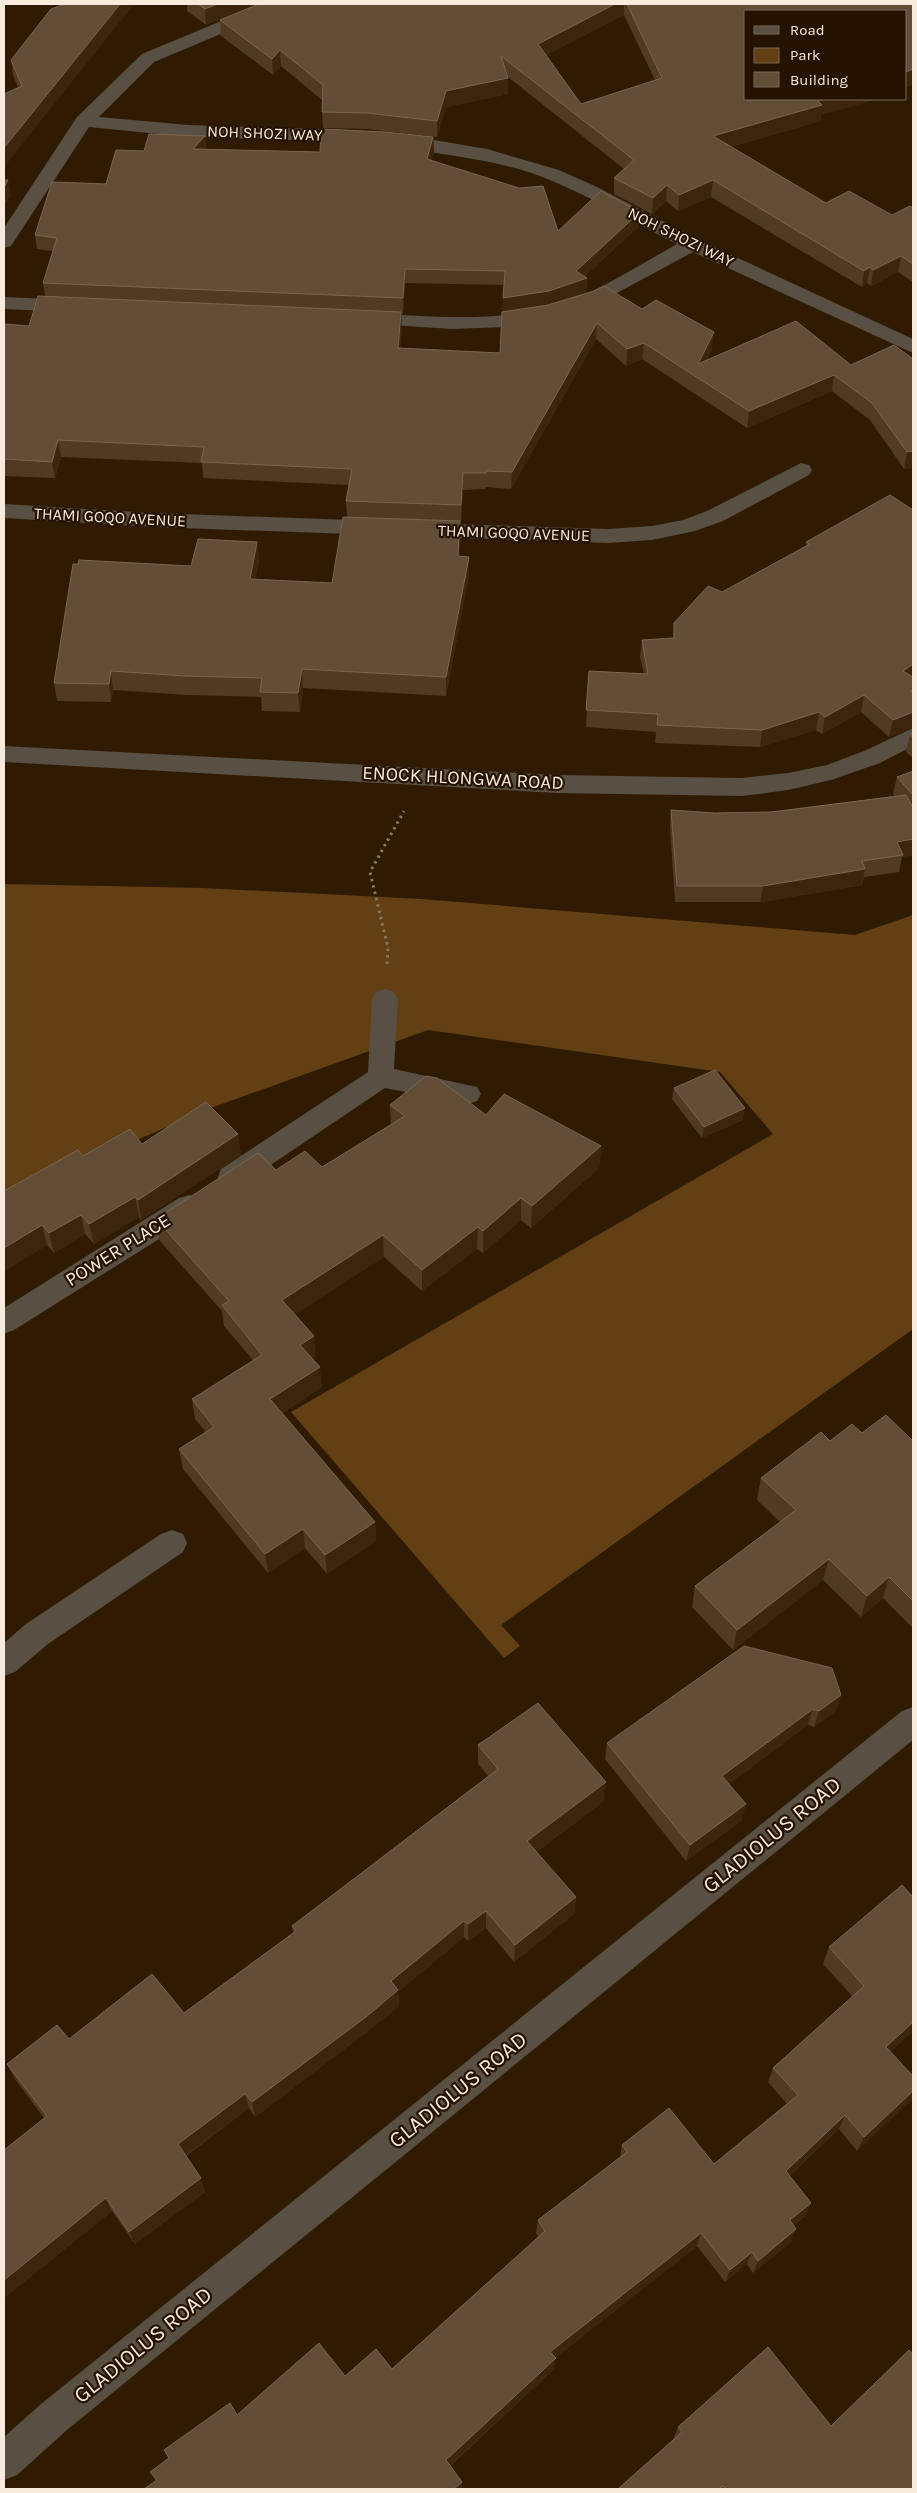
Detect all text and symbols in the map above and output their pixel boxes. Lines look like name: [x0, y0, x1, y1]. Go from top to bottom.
legend: [744, 10, 907, 100]
text: Road: [790, 21, 825, 39]
text: Park: [790, 46, 820, 64]
text: Building: [790, 71, 848, 89]
street label: NOH SHOZI WAY: [207, 121, 323, 145]
street label: NOH SHOZI WAY: [625, 203, 737, 271]
street label: THAMI GOQO AVENUE: [34, 504, 186, 530]
street label: THAMI GOQO AVENUE: [438, 521, 590, 545]
street label: ENOCK HLONGWA ROAD: [362, 762, 564, 794]
street label: POWER PLACE: [62, 1209, 174, 1291]
street label: GLADIOLUS ROAD: [698, 1771, 846, 1899]
street label: GLADIOLUS ROAD: [384, 2026, 532, 2154]
street label: GLADIOLUS ROAD: [69, 2281, 217, 2409]

